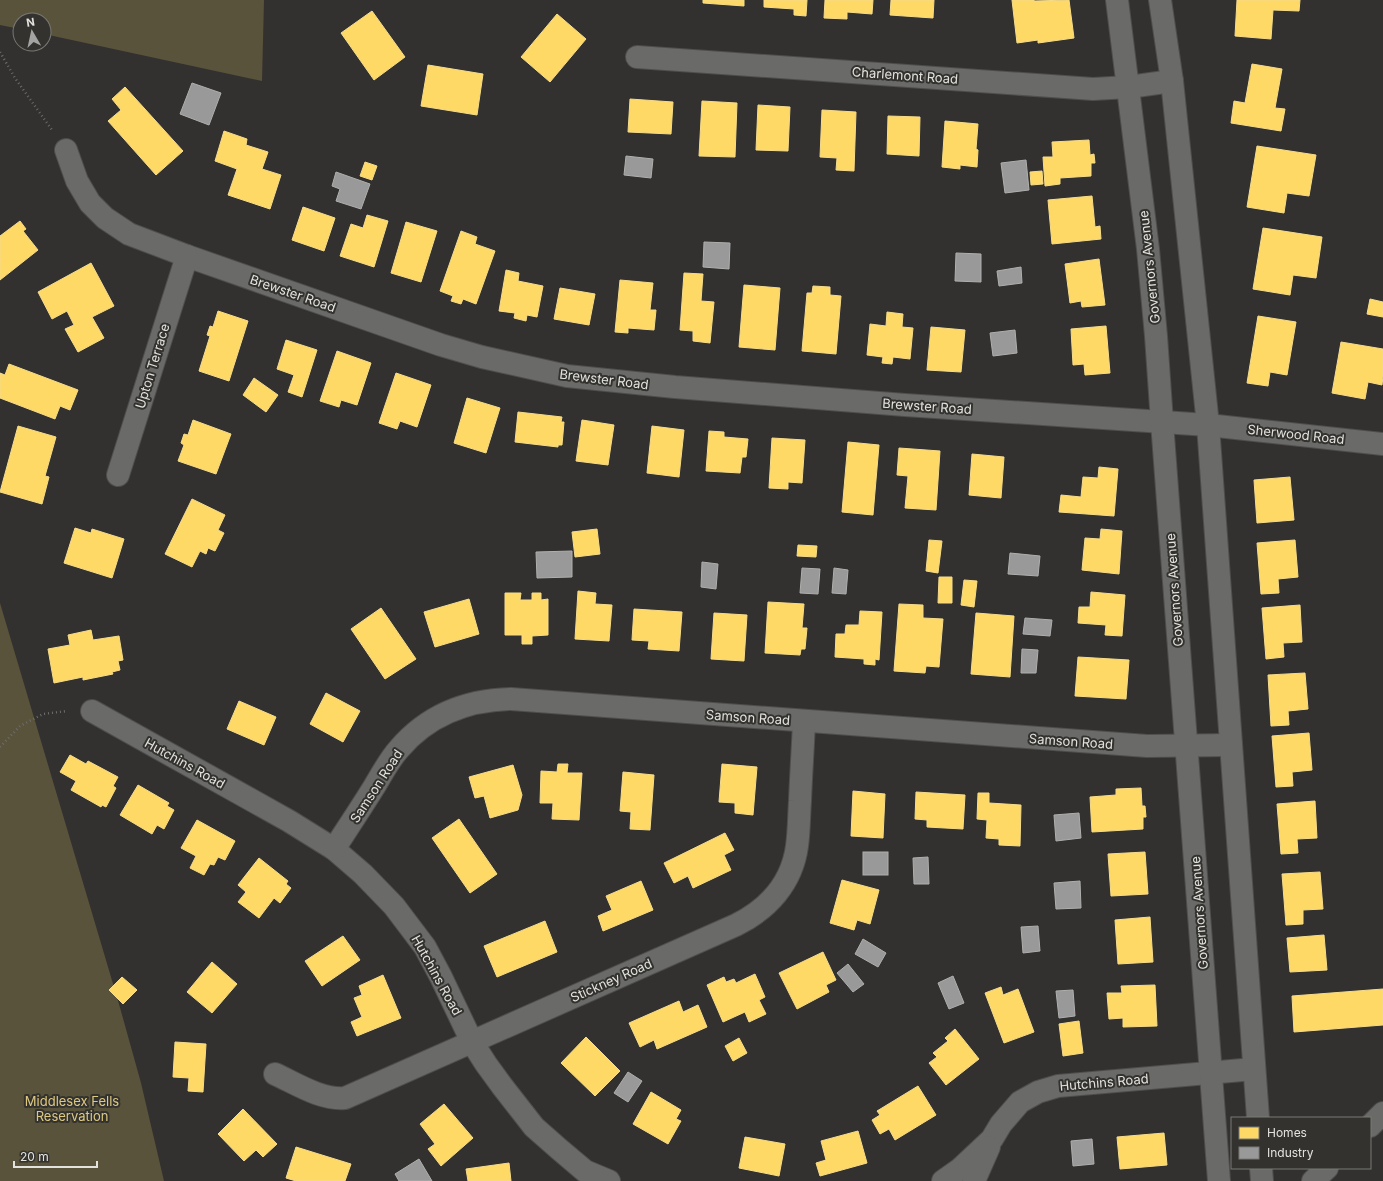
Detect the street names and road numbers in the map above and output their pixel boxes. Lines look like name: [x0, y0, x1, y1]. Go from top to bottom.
street label: Charlemont Road: [851, 63, 959, 87]
street label: Governors Avenue: [1135, 210, 1163, 324]
street label: Brewster Road: [248, 271, 338, 315]
street label: Upton Terrace: [131, 322, 173, 410]
street label: Brewster Road: [559, 366, 649, 392]
street label: Brewster Road: [882, 395, 972, 417]
street label: Sherwood Road: [1247, 421, 1345, 447]
street label: Governors Avenue: [1162, 533, 1186, 647]
street label: Samson Road: [705, 706, 791, 728]
street label: Samson Road: [1028, 730, 1114, 752]
street label: Hutchins Road: [142, 734, 228, 792]
street label: Samson Road: [346, 746, 406, 826]
street label: Governors Avenue: [1187, 856, 1211, 970]
street label: Hutchins Road: [408, 932, 466, 1018]
street label: Stickney Road: [568, 955, 654, 1005]
street label: Hutchins Road: [1059, 1070, 1149, 1094]

